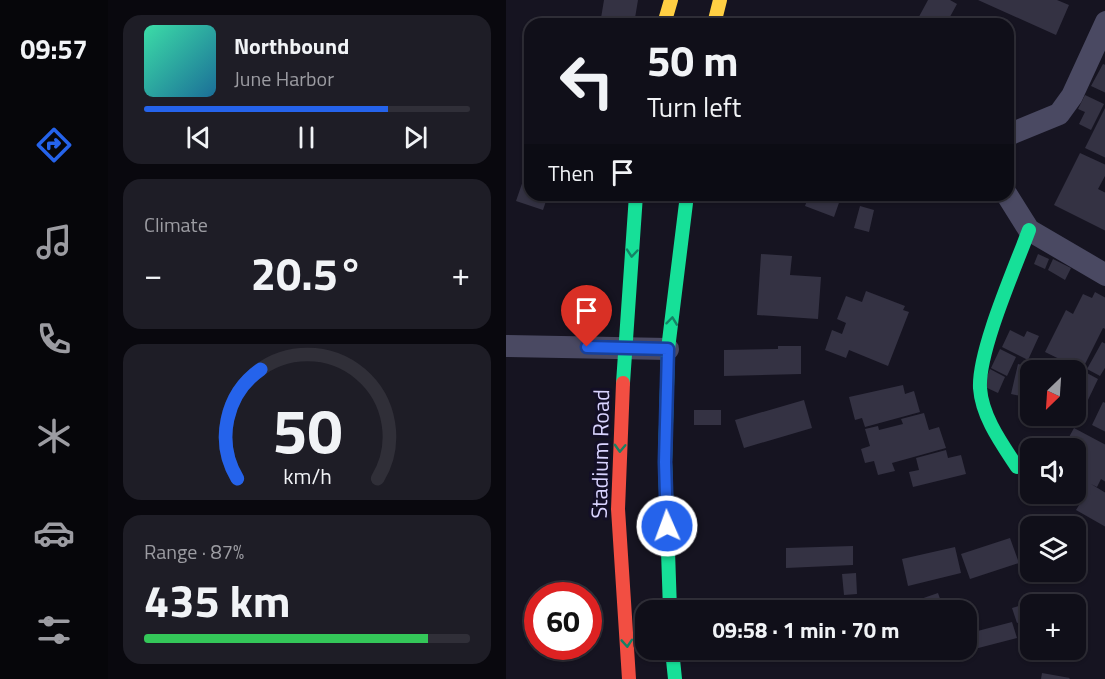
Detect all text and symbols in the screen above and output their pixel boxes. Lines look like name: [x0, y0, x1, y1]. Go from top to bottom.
text: 09:57: [20, 28, 88, 69]
text: 50 m: [647, 28, 739, 92]
text: Northbound: [234, 29, 349, 63]
icon: left: [548, 42, 626, 120]
text: June Harbor: [234, 63, 334, 94]
text: Turn left: [647, 86, 741, 127]
icon: previous: [182, 121, 215, 154]
icon: pause: [290, 121, 323, 154]
icon: next: [399, 121, 432, 154]
icon: directions: [33, 124, 75, 166]
text: Then: [548, 156, 594, 190]
icon: arrive: [606, 156, 639, 189]
text: Climate: [144, 209, 208, 240]
icon: music: [33, 221, 75, 263]
text: 20.5°: [251, 239, 363, 307]
text: −: [144, 249, 162, 299]
text: +: [452, 249, 470, 299]
one-way arrow: [626, 249, 639, 258]
pin: [561, 285, 612, 347]
icon: arrive: [570, 294, 603, 327]
one-way arrow: [665, 317, 677, 326]
icon: phone: [33, 318, 75, 360]
north arrow: [1020, 360, 1086, 426]
map controls: [1020, 360, 1086, 660]
text: 50: [272, 382, 342, 477]
street label: Stadium Road: [582, 389, 618, 519]
icon: climate: [33, 415, 75, 457]
button: sound: [1020, 438, 1086, 504]
one-way arrow: [614, 443, 627, 452]
text: km/h: [283, 460, 331, 492]
position arrow: [635, 494, 699, 558]
icon: car: [33, 512, 75, 554]
button: layers: [1020, 516, 1086, 582]
text: Range · 87%: [144, 536, 244, 567]
text: 435 km: [144, 566, 290, 634]
speed limit sign: 60: [524, 582, 602, 660]
button: +: [1020, 594, 1086, 660]
icon: filters: [33, 609, 75, 651]
text: 09:58 · 1 min · 70 m: [713, 613, 899, 647]
one-way arrow: [620, 638, 633, 647]

